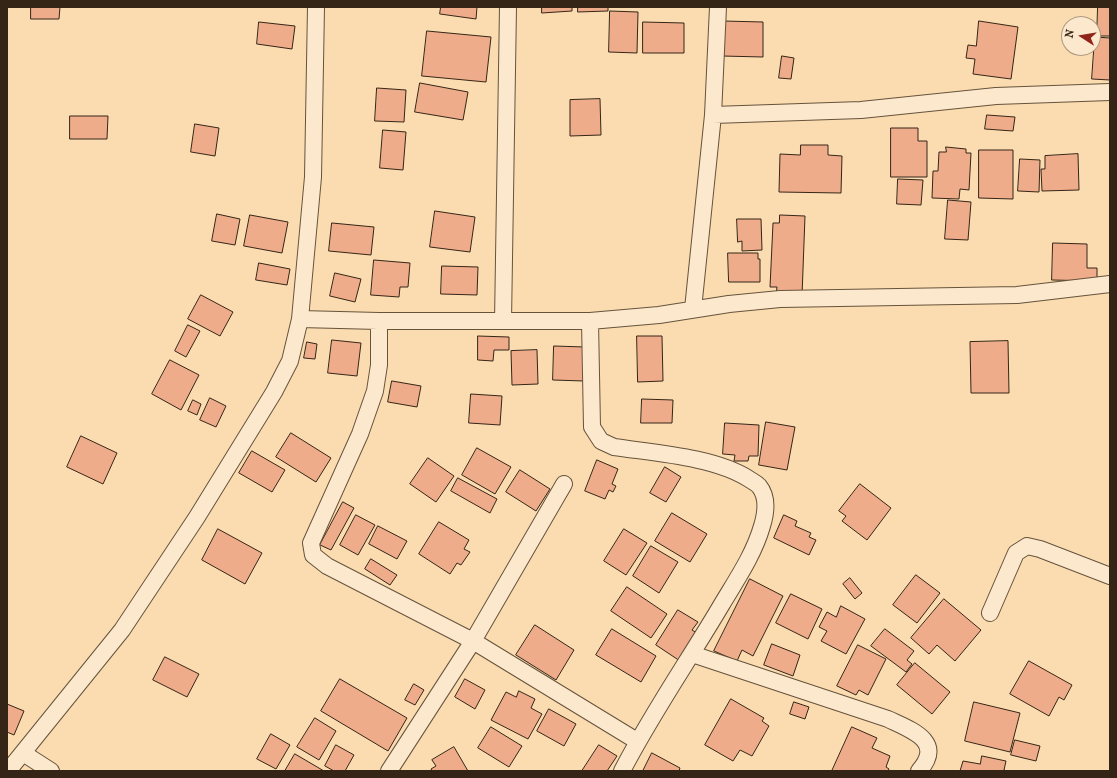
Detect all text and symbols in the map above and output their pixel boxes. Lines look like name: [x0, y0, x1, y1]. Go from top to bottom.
north arrow: [1061, 16, 1101, 56]
text: N: [1063, 28, 1077, 39]

